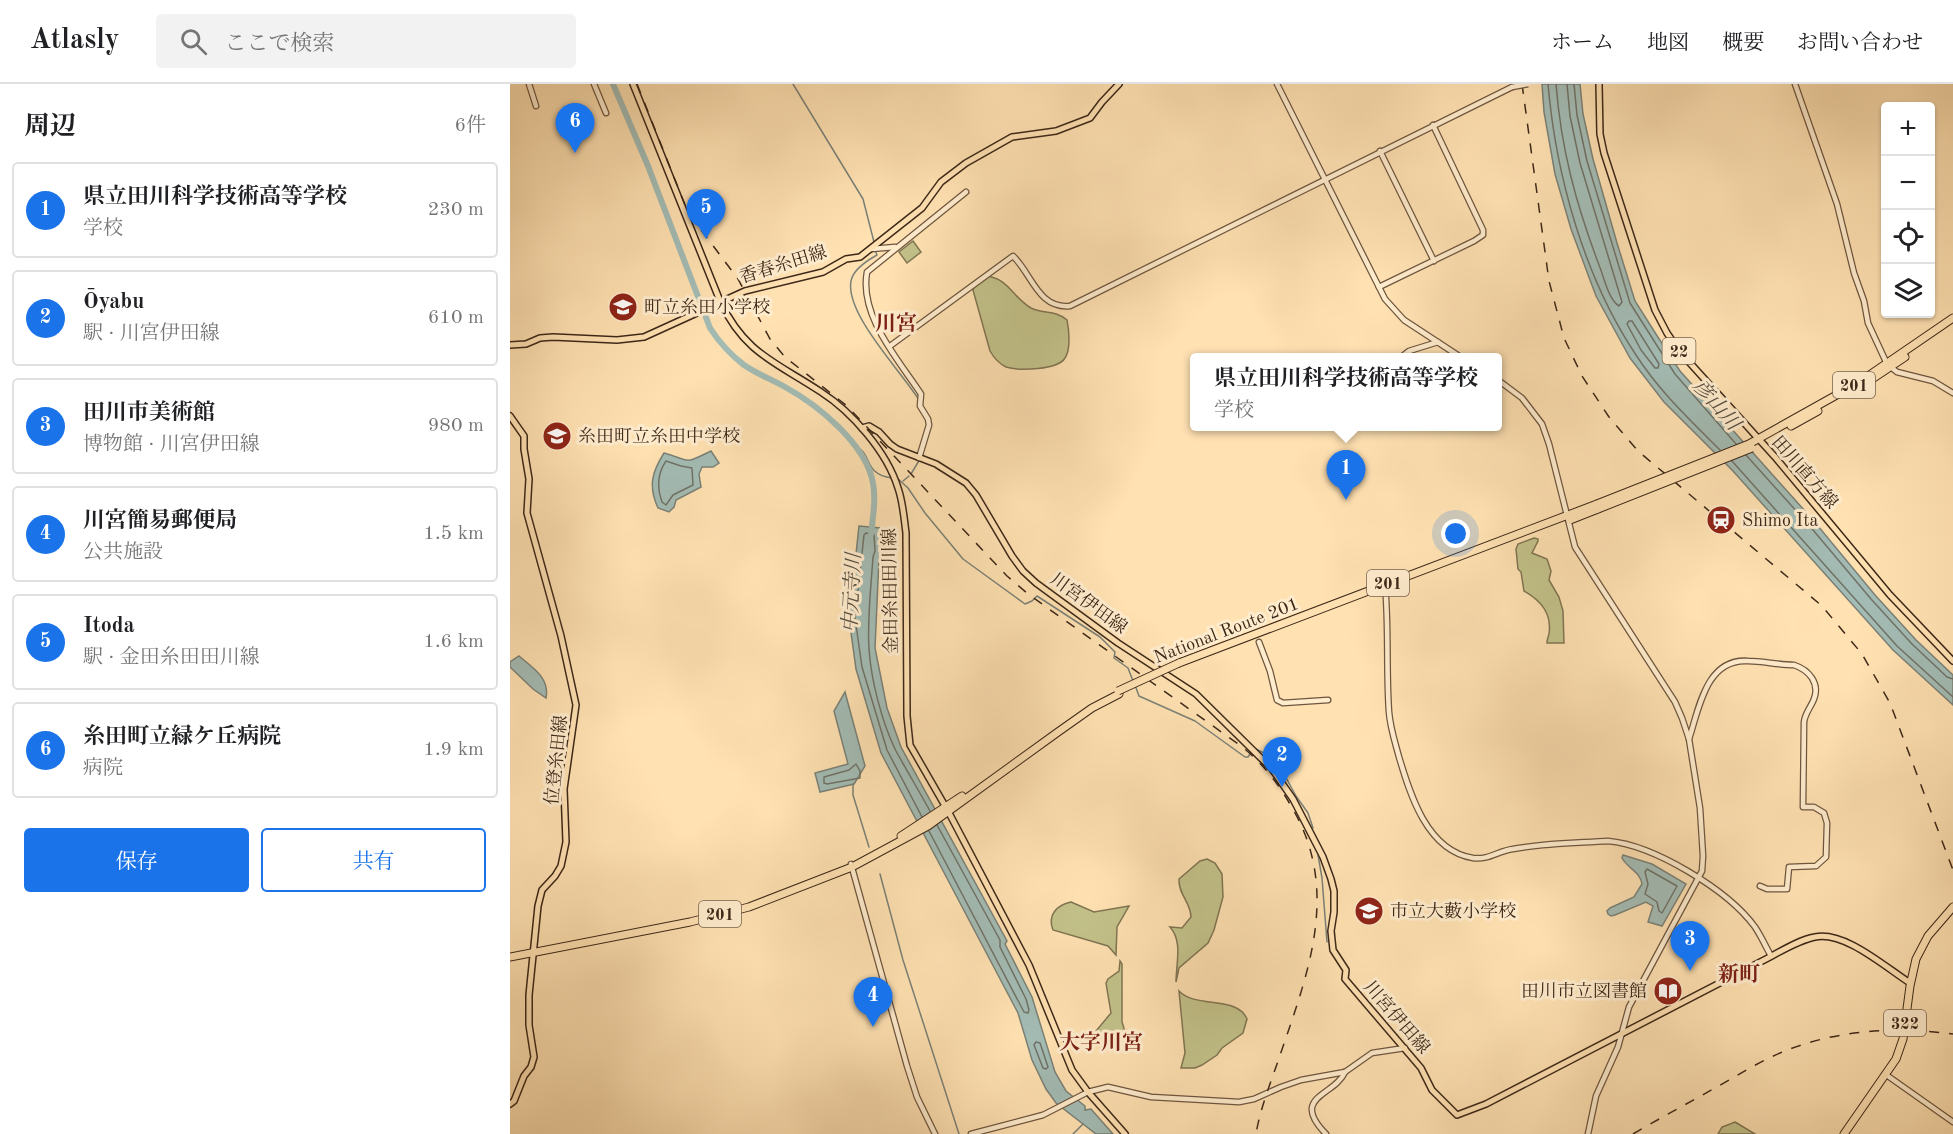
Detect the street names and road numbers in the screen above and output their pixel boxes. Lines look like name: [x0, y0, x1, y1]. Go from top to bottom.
street label: 香春糸田線: [737, 241, 829, 287]
road number: 22: [1662, 338, 1696, 364]
road number: 201: [1833, 372, 1875, 398]
street label: 田川直方線: [1768, 431, 1842, 513]
street label: 金田糸田田川線: [879, 528, 901, 654]
street label: 川宮伊田線: [1047, 568, 1131, 638]
road number: 201: [1367, 570, 1409, 596]
street label: National Route 201: [1151, 595, 1301, 667]
street label: 位登糸田線: [541, 714, 571, 806]
road number: 201: [699, 901, 741, 927]
street label: 川宮伊田線: [1360, 976, 1434, 1058]
road number: 322: [1884, 1010, 1926, 1036]

